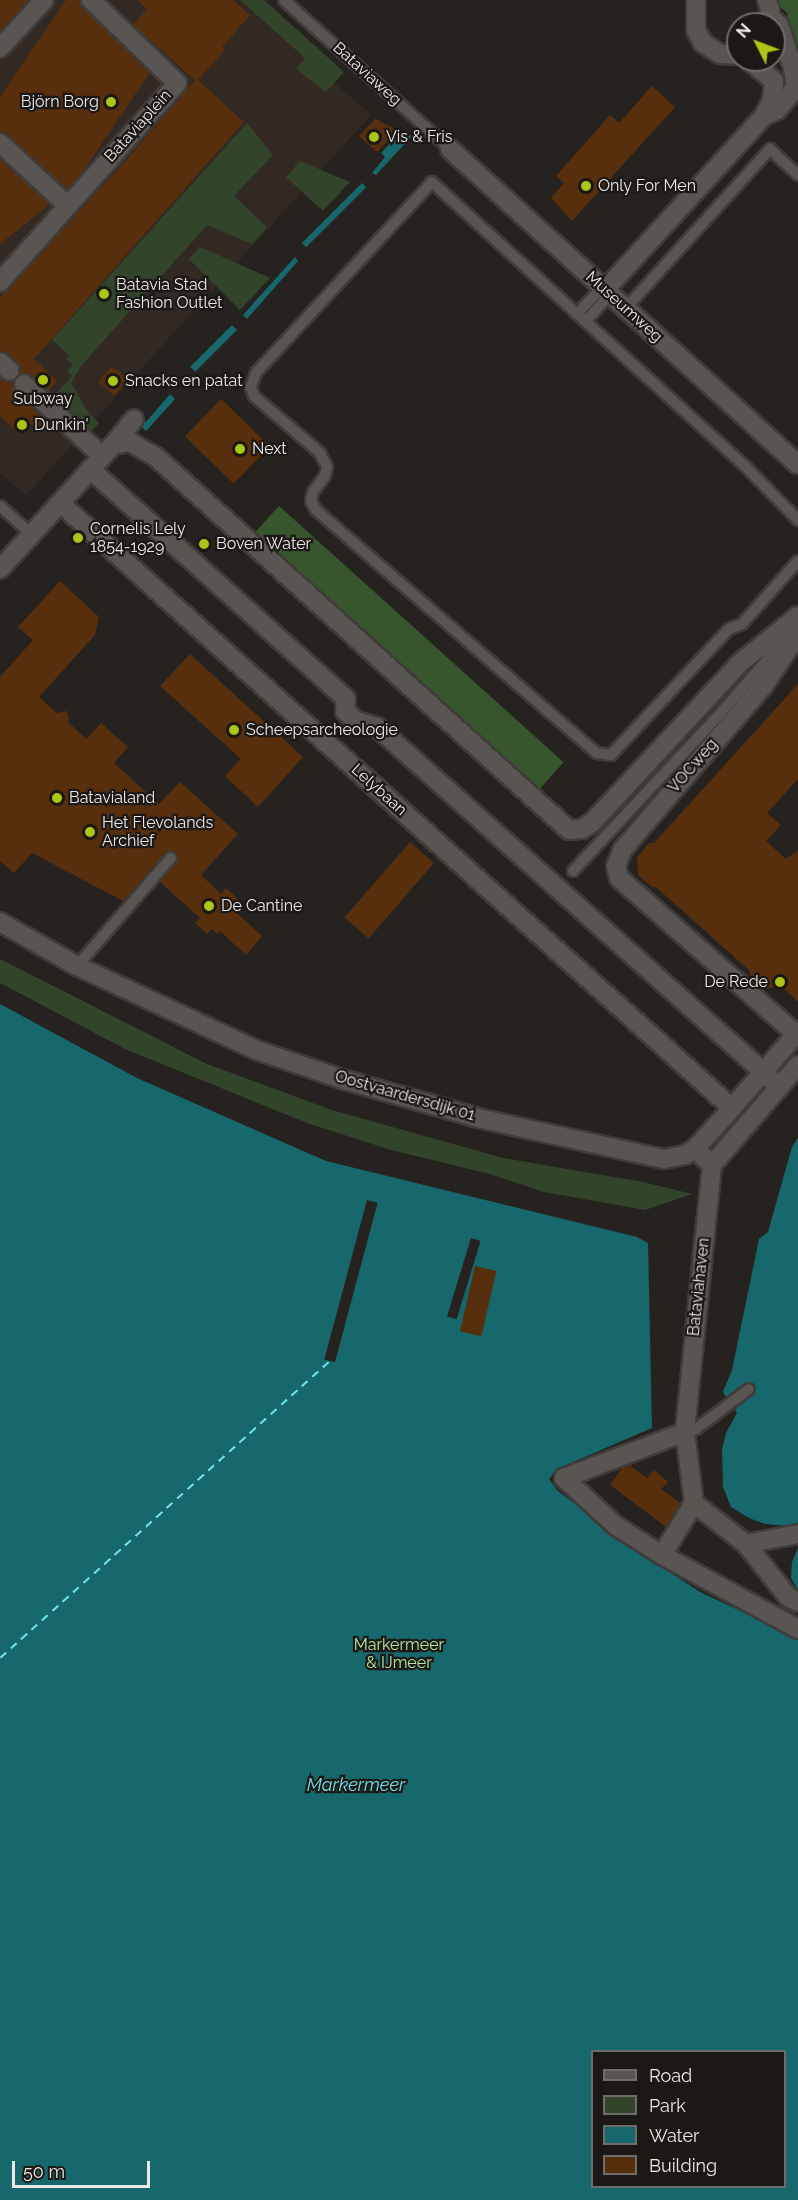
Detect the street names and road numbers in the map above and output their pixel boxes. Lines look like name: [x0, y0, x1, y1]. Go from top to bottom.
street label: Bataviaweg: [329, 38, 405, 110]
street label: Bataviaplein: [101, 86, 175, 166]
street label: Museumweg: [582, 268, 666, 346]
street label: VOCweg: [664, 735, 722, 797]
street label: Lelybaan: [347, 760, 411, 820]
street label: Oostvaardersdijk 01: [333, 1067, 477, 1125]
street label: Bataviahaven: [684, 1237, 714, 1337]

